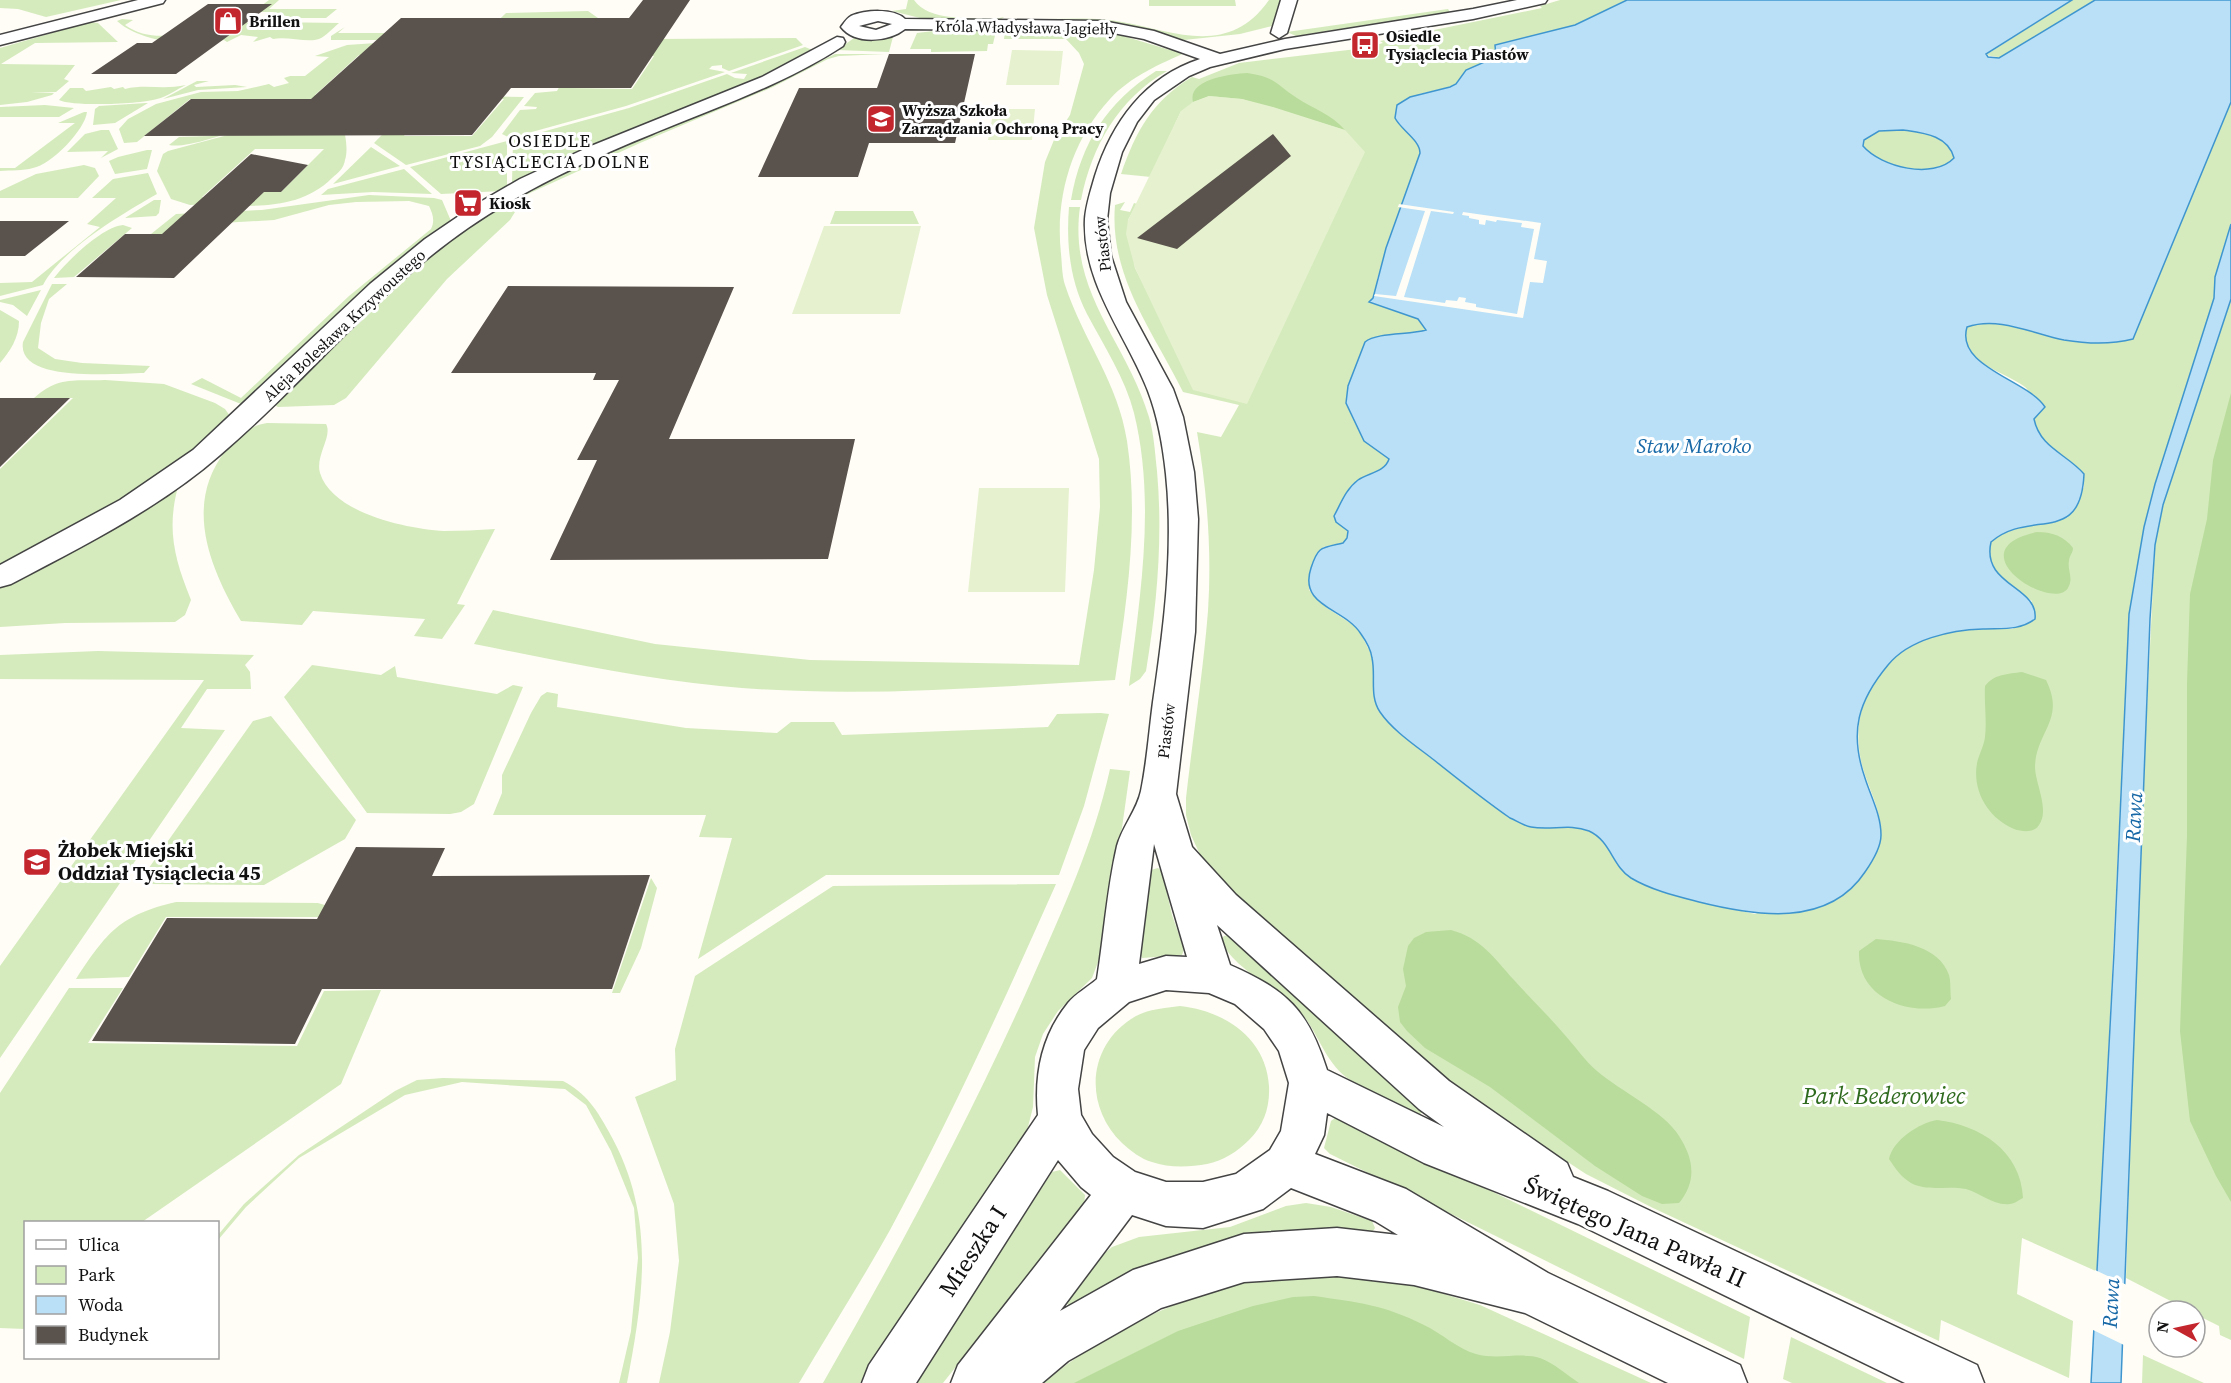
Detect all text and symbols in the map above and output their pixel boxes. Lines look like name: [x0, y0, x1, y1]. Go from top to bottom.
shop icon: Brillen: [212, 5, 244, 37]
place label: Brillen: [249, 10, 301, 32]
street label: Króla Władysława Jagiełły: [935, 14, 1118, 40]
place label: Osiedle Tysiąclecia Piastów: [1386, 25, 1529, 65]
bus stop icon: Osiedle Tysiąclecia Piastów: [1349, 29, 1381, 61]
place label: Wyższa Szkoła Zarządzania Ochroną Pracy: [902, 99, 1104, 139]
school or university icon: Wyższa Szkoła Zarządzania Ochroną Pracy: [865, 103, 897, 135]
district label: OSIEDLE TYSIĄCLECIA DOLNE: [450, 128, 650, 174]
supermarket icon: Kiosk: [452, 187, 484, 219]
place label: Kiosk: [489, 192, 531, 214]
street label: Piastów: [1088, 214, 1116, 273]
street label: Aleja Bolesława Krzywoustego: [258, 244, 430, 406]
water label: Staw Maroko: [1636, 431, 1752, 460]
street label: Piastów: [1152, 701, 1180, 760]
water label: Rawa: [2118, 791, 2149, 844]
place label: Żłobek Miejski Oddział Tysiąclecia 45: [58, 836, 261, 887]
school or university icon: Żłobek Miejski Oddział Tysiąclecia 45: [21, 846, 53, 878]
park label: Park Bederowiec: [1801, 1079, 1966, 1112]
street label: Świętego Jana Pawła II: [1519, 1168, 1751, 1295]
street label: Mieszka I: [931, 1199, 1014, 1303]
legend: [24, 1221, 219, 1359]
text: Ulica: [78, 1232, 121, 1257]
text: Park: [78, 1262, 115, 1287]
water label: Rawa: [2095, 1277, 2126, 1330]
text: Woda: [78, 1292, 124, 1317]
north arrow: [2147, 1299, 2207, 1359]
text: N: [2150, 1319, 2174, 1334]
text: Budynek: [78, 1322, 148, 1347]

